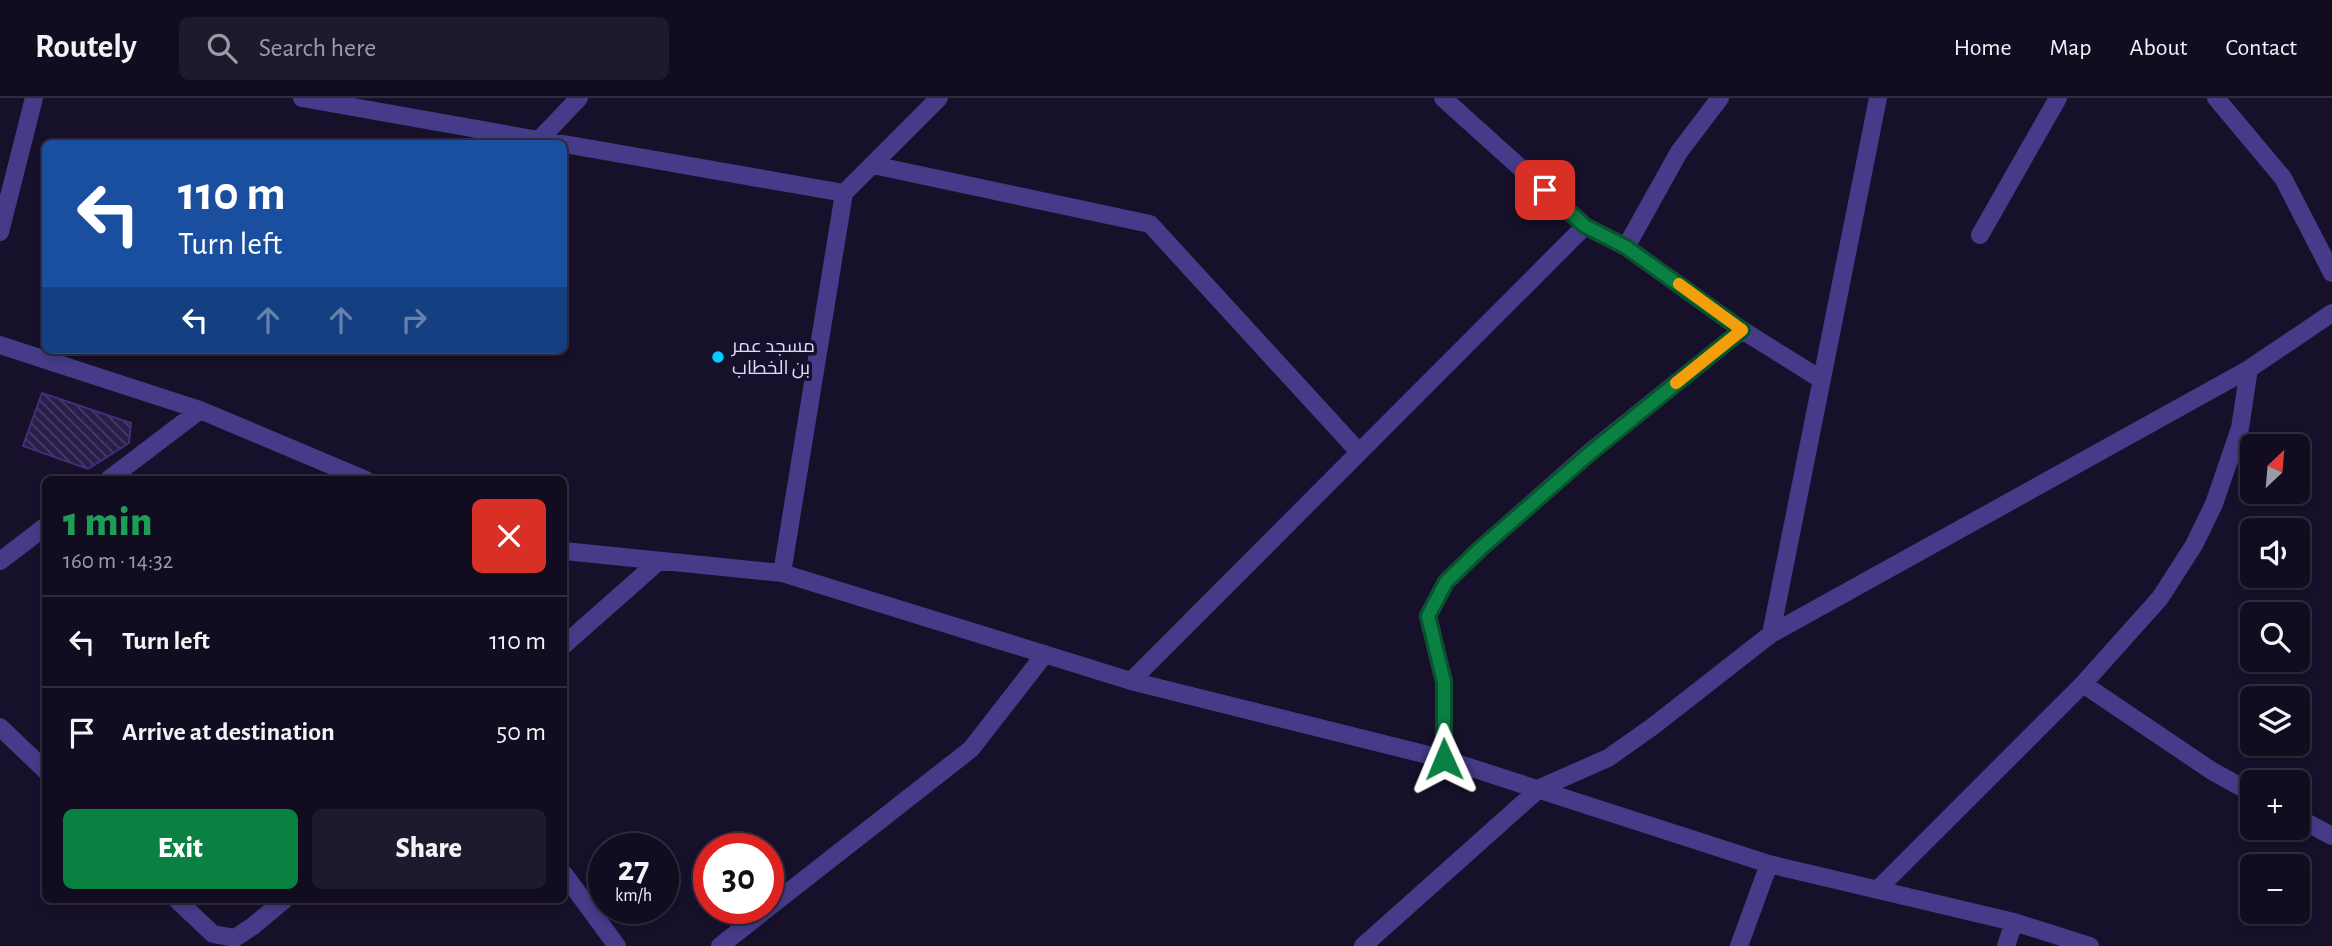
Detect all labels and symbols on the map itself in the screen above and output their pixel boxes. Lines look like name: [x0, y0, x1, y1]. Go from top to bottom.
pin: [1515, 160, 1575, 220]
place label: مسجد عمر بن الخطاب: [731, 337, 815, 379]
marker: مسجد عمر بن الخطاب: [710, 349, 726, 365]
north arrow: [2240, 434, 2310, 504]
position arrow: [1407, 722, 1481, 796]
speed limit sign: 30: [693, 833, 784, 924]

